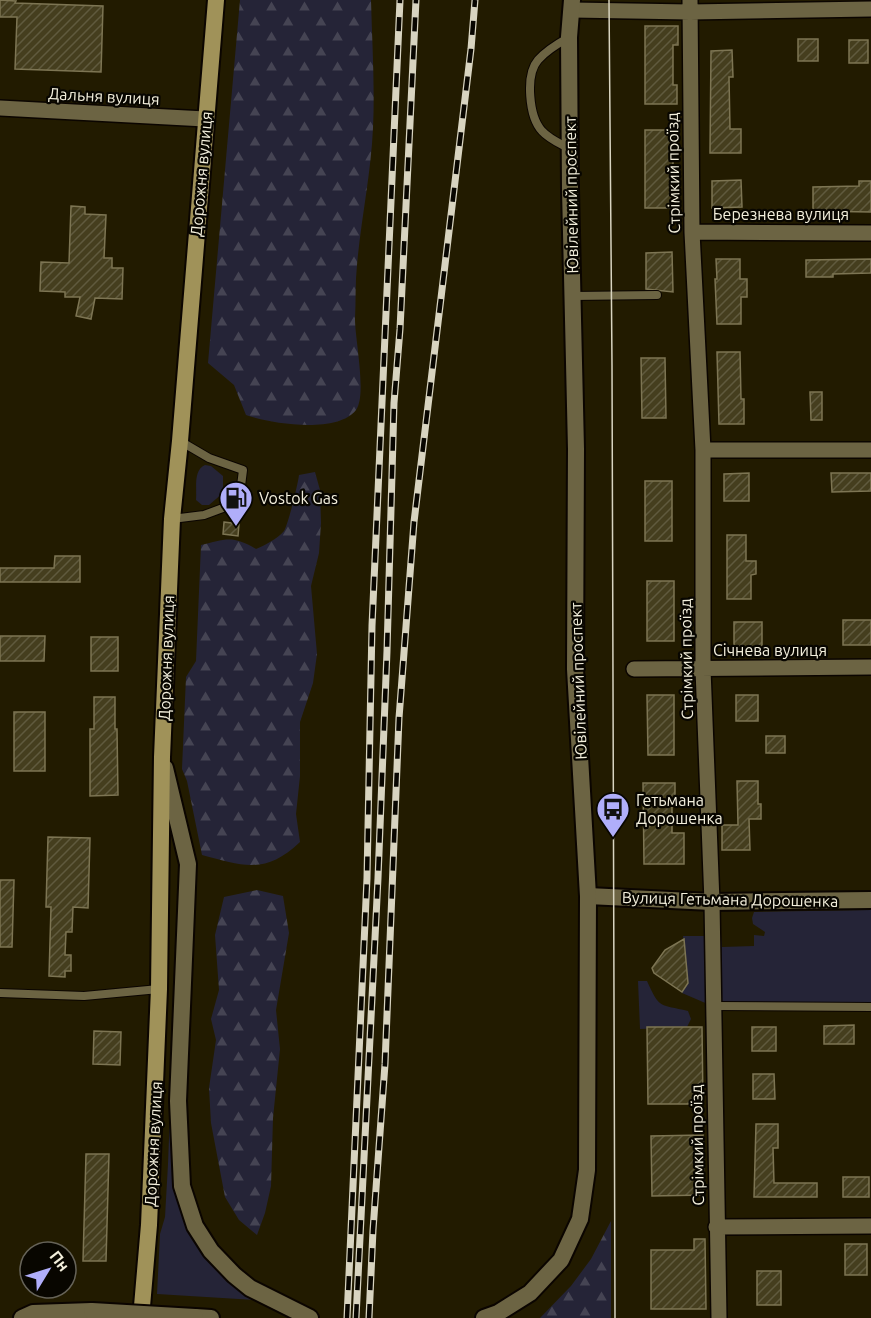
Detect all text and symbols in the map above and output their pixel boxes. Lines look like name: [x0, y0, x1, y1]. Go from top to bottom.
street label: Дальня вулиця: [48, 84, 160, 108]
street label: Дорожня вулиця: [187, 111, 215, 237]
street label: Стрімкий проїзд: [663, 112, 683, 234]
street label: Ювілейний проспект: [561, 116, 581, 274]
street label: Березнева вулиця: [713, 205, 849, 223]
fuel station icon: Vostok Gas: [218, 480, 254, 527]
place label: Vostok Gas: [259, 489, 338, 507]
street label: Дорожня вулиця: [155, 595, 177, 721]
street label: Стрімкий проїзд: [676, 598, 696, 720]
street label: Ювілейний проспект: [566, 602, 590, 760]
street label: Січнева вулиця: [713, 641, 827, 659]
bus stop icon: Гетьмана Дорошенка: [595, 791, 631, 838]
place label: Гетьмана Дорошенка: [636, 791, 723, 827]
street label: Вулиця Гетьмана Дорошенка: [622, 888, 838, 910]
street label: Дорожня вулиця: [141, 1081, 165, 1207]
street label: Стрімкий проїзд: [687, 1084, 707, 1206]
north arrow: [18, 1240, 78, 1300]
text: Пн: [46, 1247, 73, 1275]

